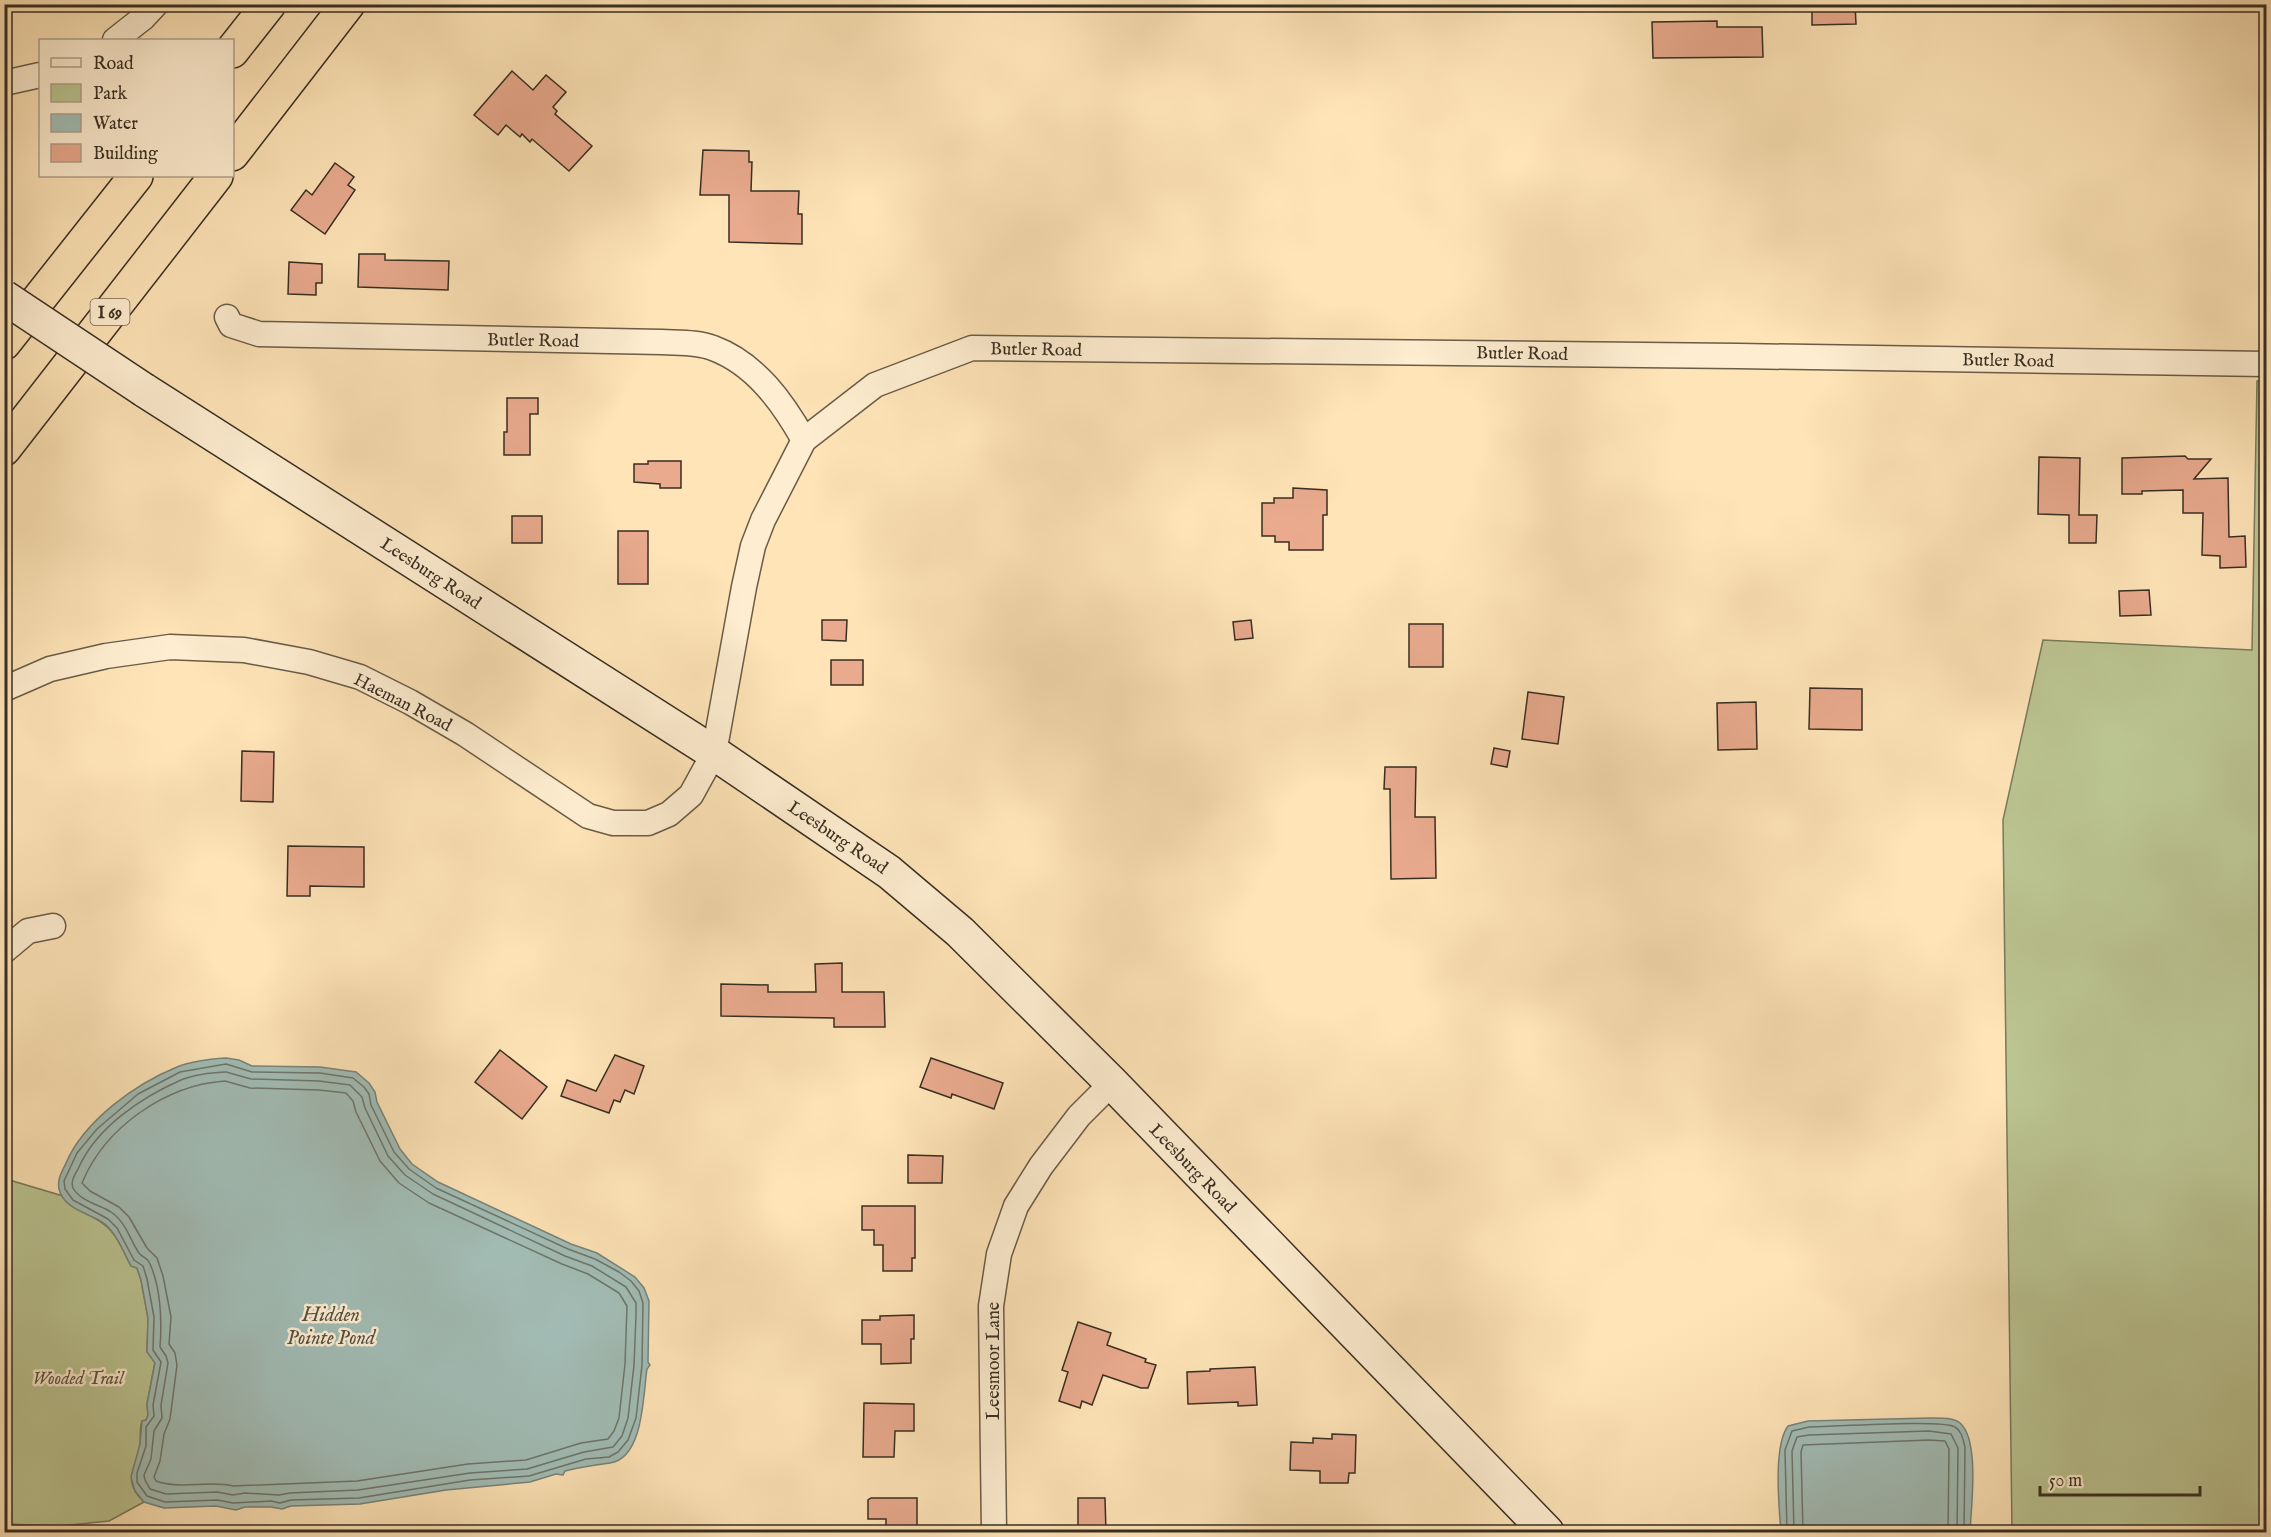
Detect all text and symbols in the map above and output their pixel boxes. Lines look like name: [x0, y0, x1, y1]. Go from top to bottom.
legend: [39, 39, 234, 177]
text: Road: [93, 53, 134, 76]
text: Park: [93, 83, 128, 106]
text: Water: [93, 113, 138, 136]
text: Building: [93, 143, 158, 166]
road number: I 69: [90, 299, 130, 325]
street label: Butler Road: [487, 329, 579, 354]
street label: Butler Road: [990, 338, 1082, 363]
street label: Butler Road: [1476, 342, 1568, 367]
street label: Butler Road: [1962, 349, 2054, 374]
street label: Leesburg Road: [375, 533, 485, 616]
street label: Haeman Road: [349, 669, 456, 738]
street label: Leesburg Road: [783, 796, 892, 880]
street label: Leesburg Road: [1143, 1119, 1241, 1219]
street label: Leesmoor Lane: [983, 1302, 1006, 1420]
water label: Hidden Pointe Pond: [287, 1303, 377, 1351]
park label: Wooded Trail: [33, 1368, 125, 1391]
scale bar: [2040, 1459, 2200, 1497]
text: 50 m: [2049, 1470, 2082, 1493]

